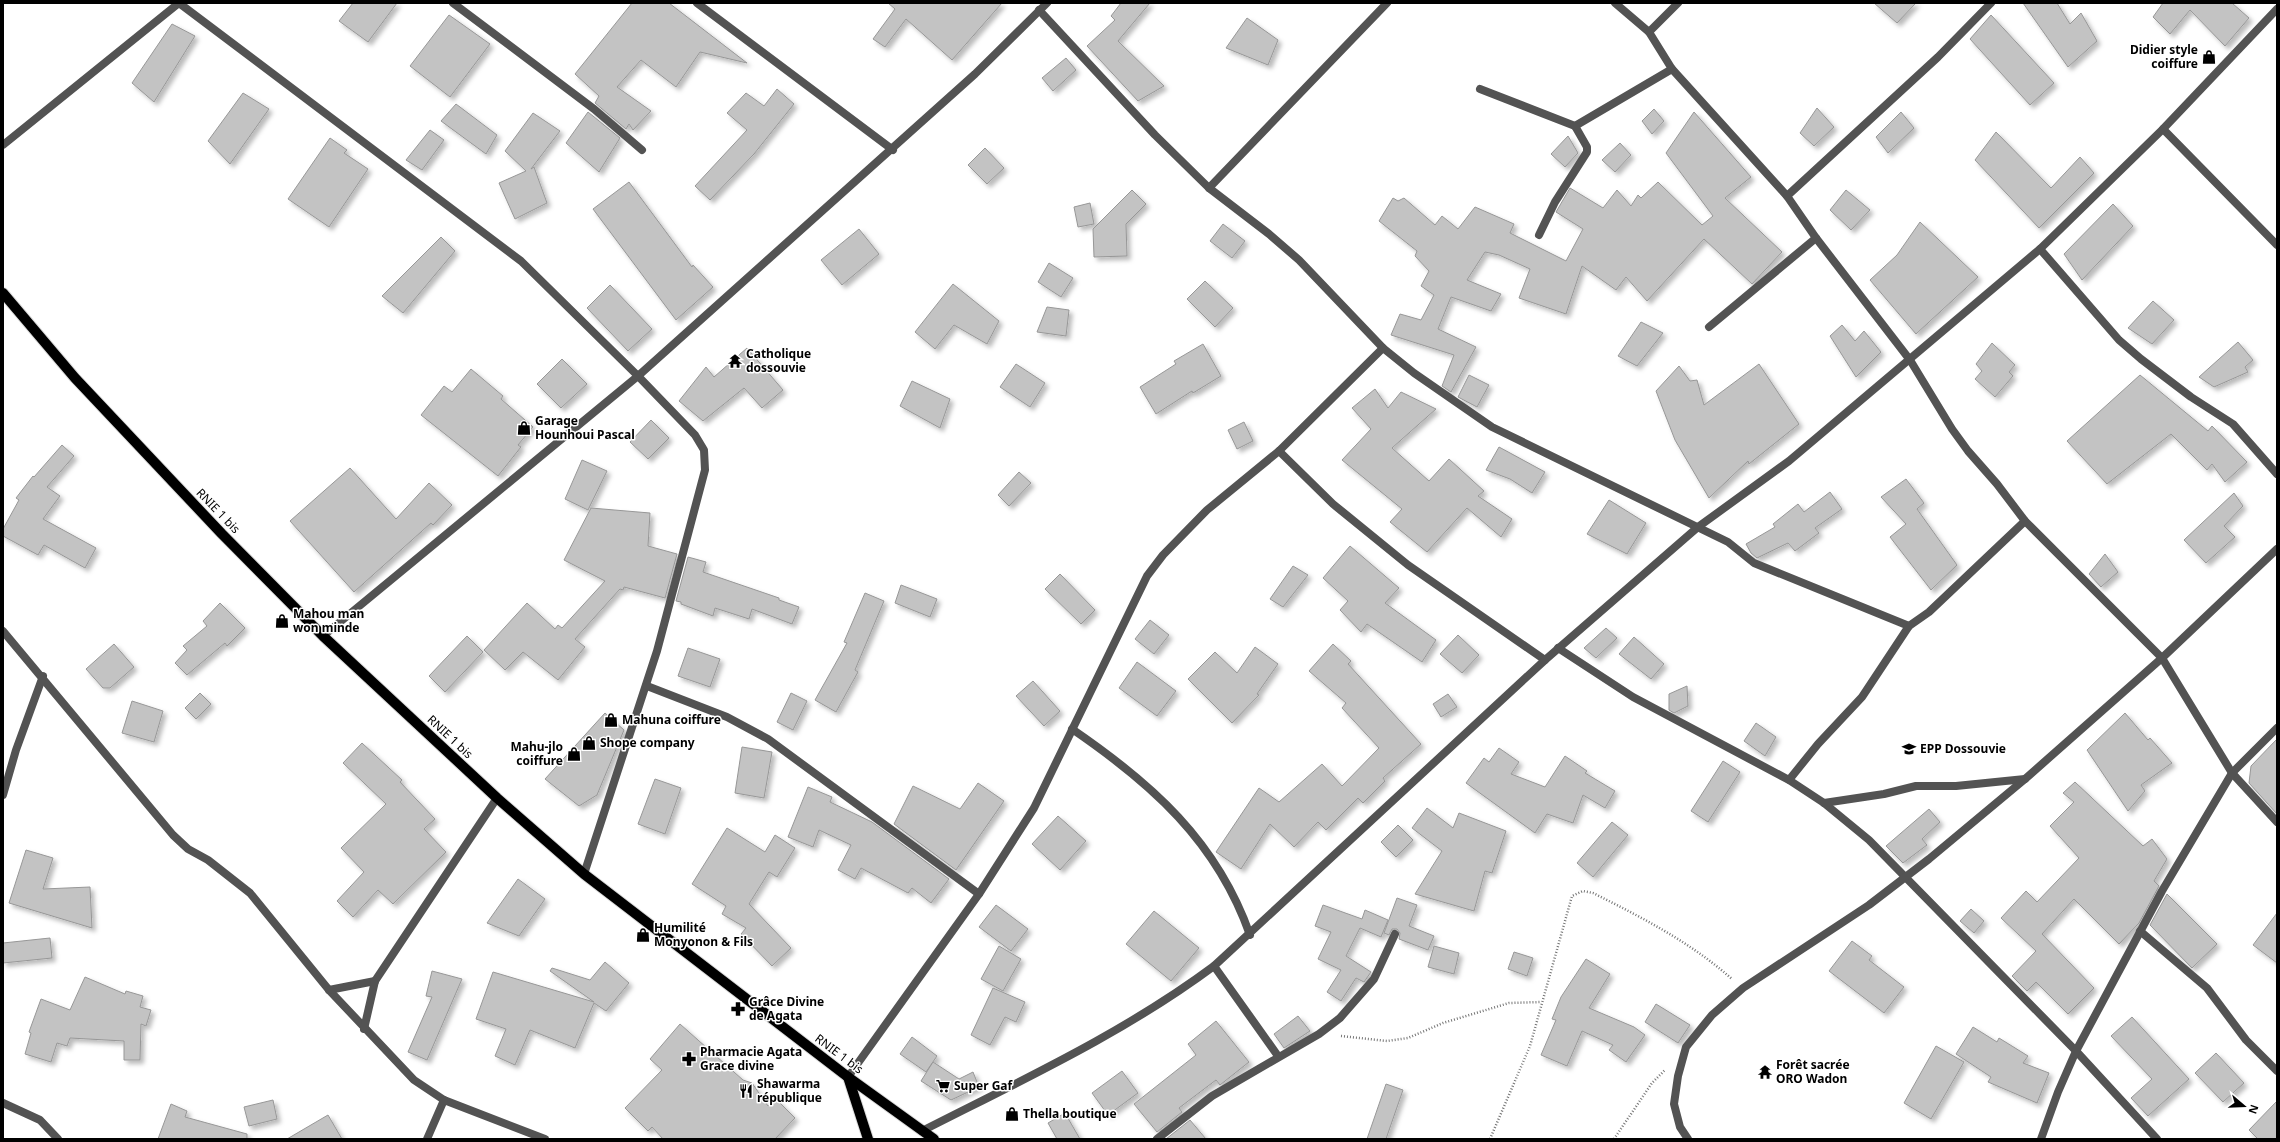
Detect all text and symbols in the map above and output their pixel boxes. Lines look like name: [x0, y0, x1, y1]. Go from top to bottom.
place label: Didier style coiffure: [2130, 41, 2198, 72]
shop icon: Didier style coiffure: [2201, 49, 2217, 65]
place label: Catholique dossouvie: [746, 345, 811, 376]
temple icon: Catholique dossouvie: [727, 353, 743, 369]
place label: Garage Hounhoui Pascal: [535, 412, 635, 443]
shop icon: Garage Hounhoui Pascal: [516, 420, 532, 436]
street label: RNIE 1 bis: [193, 484, 244, 537]
place label: Mahou man won minde: [293, 605, 364, 636]
shop icon: Mahou man won minde: [274, 613, 290, 629]
street label: RNIE 1 bis: [424, 711, 477, 762]
place label: Mahuna coiffure: [622, 711, 721, 728]
shop icon: Mahuna coiffure: [603, 712, 619, 728]
place label: Shope company: [600, 734, 695, 751]
shop icon: Shope company: [581, 735, 597, 751]
place label: Mahu-jlo coiffure: [510, 738, 563, 769]
place label: EPP Dossouvie: [1920, 740, 2006, 757]
school or university icon: EPP Dossouvie: [1901, 741, 1917, 757]
shop icon: Mahu-jlo coiffure: [566, 746, 582, 762]
place label: Humilité Monyonon & Fils: [654, 919, 753, 950]
shop icon: Humilité Monyonon & Fils: [635, 927, 651, 943]
place label: Grâce Divine de Agata: [749, 993, 824, 1024]
pharmacy icon: Grâce Divine de Agata: [730, 1001, 746, 1017]
street label: RNIE 1 bis: [812, 1030, 867, 1078]
place label: Pharmacie Agata Grace divine: [700, 1043, 802, 1074]
pharmacy icon: Pharmacie Agata Grace divine: [681, 1051, 697, 1067]
place label: Forêt sacrée ORO Wadon: [1776, 1056, 1850, 1087]
temple icon: Forêt sacrée ORO Wadon: [1757, 1064, 1773, 1080]
place label: Shawarma république: [757, 1075, 822, 1106]
place label: Super Gaf: [954, 1077, 1014, 1094]
supermarket icon: Super Gaf: [935, 1078, 951, 1094]
restaurant icon: Shawarma république: [738, 1083, 754, 1099]
north arrow: [2224, 1086, 2264, 1126]
text: N: [2245, 1103, 2262, 1116]
place label: Thella boutique: [1023, 1105, 1117, 1122]
shop icon: Thella boutique: [1004, 1106, 1020, 1122]

